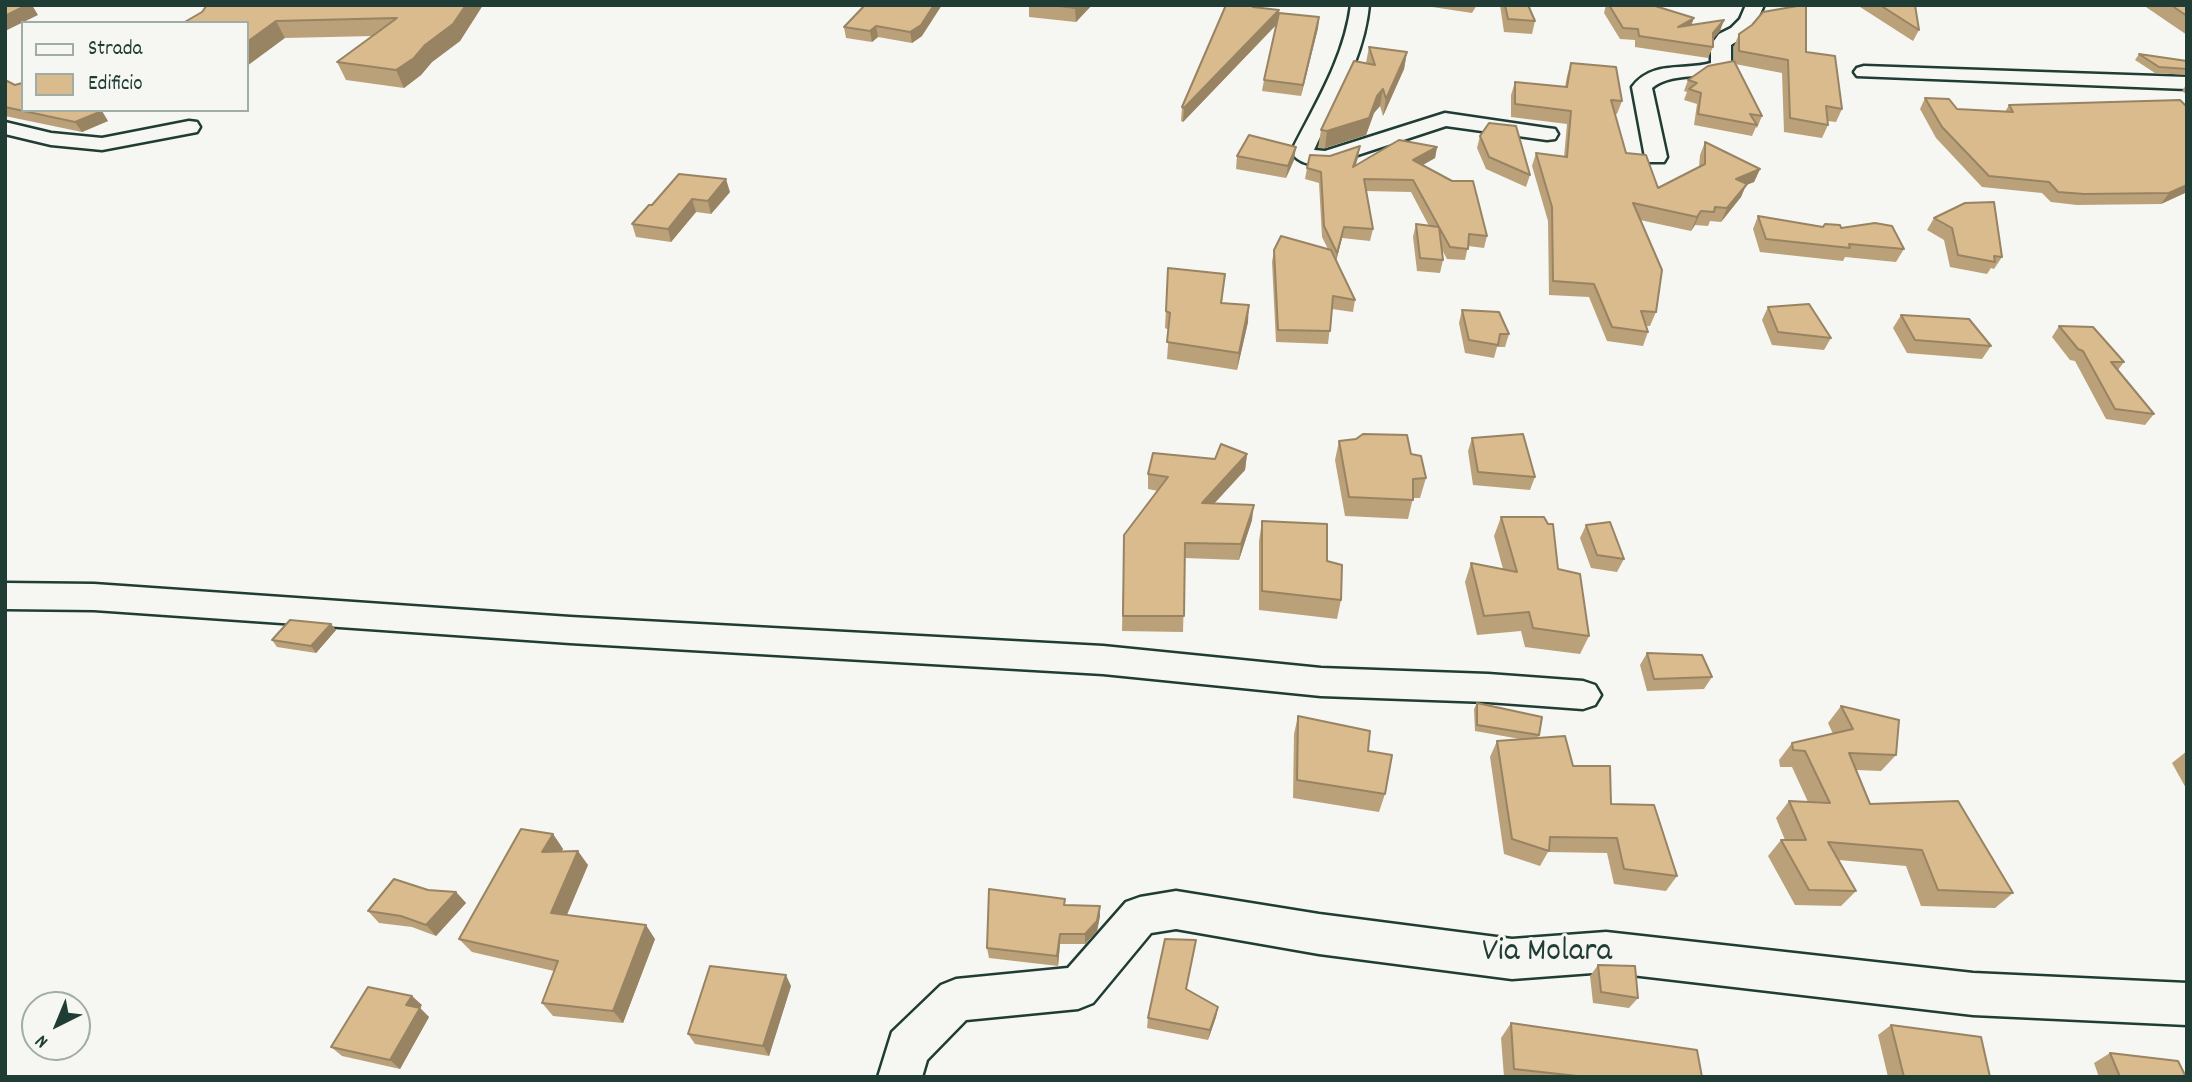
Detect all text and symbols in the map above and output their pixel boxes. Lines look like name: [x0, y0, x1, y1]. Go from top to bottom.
legend: [21, 21, 248, 112]
text: Strada: [88, 35, 142, 65]
text: Edificio: [88, 70, 143, 100]
street label: Via Molara: [1482, 934, 1612, 974]
north arrow: [21, 991, 91, 1061]
text: N: [30, 1027, 55, 1053]

